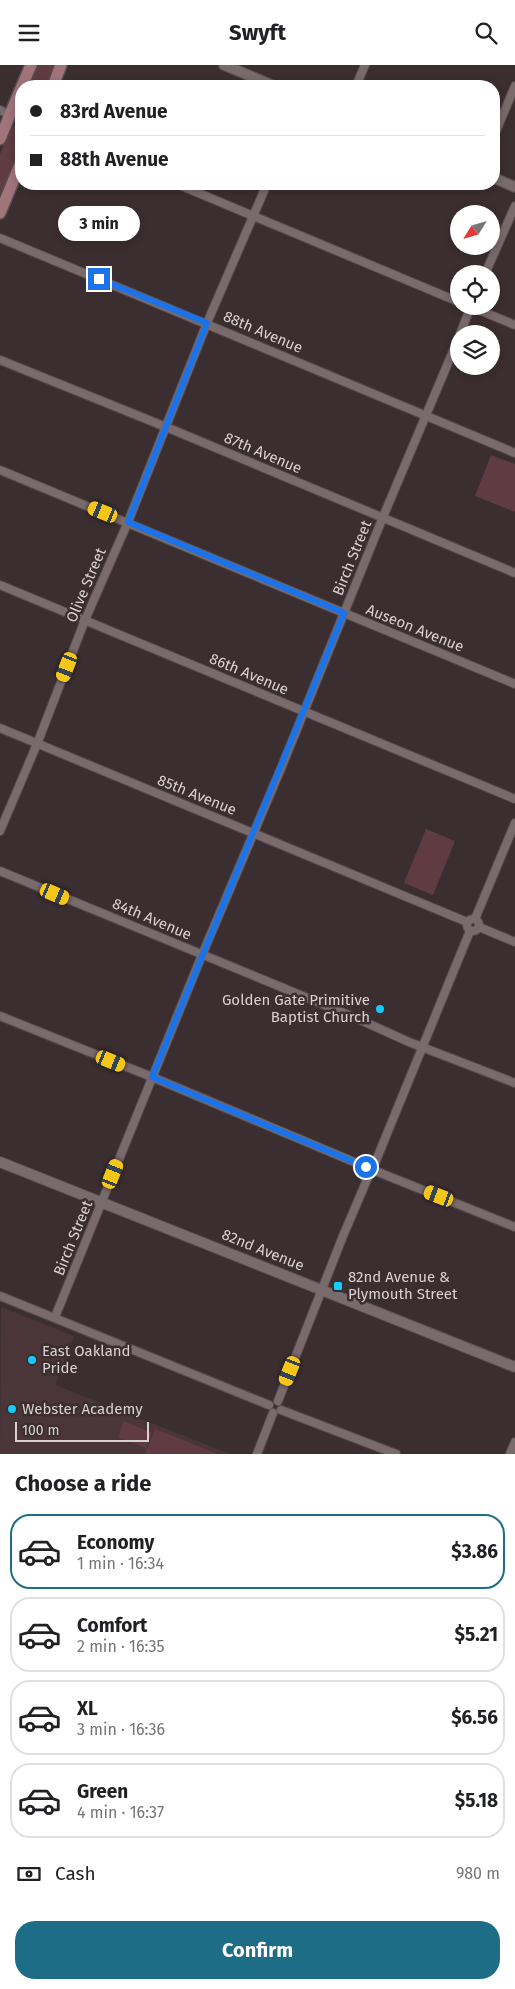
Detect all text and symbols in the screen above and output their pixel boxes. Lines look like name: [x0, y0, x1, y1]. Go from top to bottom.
icon: menu: [15, 19, 43, 47]
text: Swyft: [229, 19, 286, 46]
icon: search: [472, 19, 500, 47]
text: 83rd Avenue: [60, 100, 167, 123]
text: 88th Avenue: [60, 148, 169, 171]
north arrow: [450, 205, 500, 255]
map controls: [450, 205, 500, 375]
callout: 3 min: [58, 207, 140, 241]
text: 3 min: [79, 214, 119, 233]
button: locate: [450, 265, 500, 315]
route end: [88, 268, 110, 290]
street label: 88th Avenue: [221, 307, 305, 357]
button: layers: [450, 325, 500, 375]
street label: 87th Avenue: [221, 429, 305, 477]
car: [86, 499, 119, 525]
street label: Birch Street: [329, 517, 375, 598]
street label: Olive Street: [62, 545, 110, 625]
street label: Auseon Avenue: [363, 600, 467, 656]
street label: 86th Avenue: [207, 649, 291, 699]
car: [54, 650, 79, 684]
street label: 85th Avenue: [155, 771, 239, 819]
car: [38, 881, 71, 907]
street label: 84th Avenue: [110, 894, 194, 944]
place label: Golden Gate Primitive Baptist Church: [222, 991, 370, 1026]
marker: Golden Gate Primitive Baptist Church: [374, 1003, 386, 1015]
car: [94, 1048, 127, 1074]
route start: [355, 1156, 377, 1178]
car: [100, 1157, 125, 1191]
car: [422, 1184, 455, 1208]
street label: Birch Street: [50, 1197, 96, 1278]
street label: 82nd Avenue: [219, 1225, 307, 1275]
place label: 82nd Avenue & Plymouth Street: [348, 1268, 458, 1303]
marker: 82nd Avenue & Plymouth Street: [332, 1280, 344, 1292]
place label: East Oakland Pride: [42, 1342, 131, 1377]
marker: East Oakland Pride: [26, 1354, 38, 1366]
car: [277, 1354, 302, 1388]
place label: Webster Academy: [22, 1400, 143, 1418]
marker: Webster Academy: [6, 1403, 18, 1415]
scale bar: [15, 1419, 149, 1442]
text: 100 m: [22, 1422, 59, 1439]
text: Choose a ride: [15, 1470, 151, 1497]
icon: car: [17, 1529, 62, 1574]
text: Economy: [77, 1531, 154, 1554]
text: $3.86: [451, 1540, 498, 1563]
text: 1 min · 16:34: [77, 1554, 164, 1573]
icon: car: [17, 1612, 62, 1657]
text: Comfort: [77, 1614, 147, 1637]
text: $5.21: [455, 1623, 498, 1646]
text: 2 min · 16:35: [77, 1637, 165, 1656]
icon: car: [17, 1695, 62, 1740]
text: XL: [77, 1697, 98, 1720]
text: $6.56: [451, 1706, 498, 1729]
text: 3 min · 16:36: [77, 1720, 165, 1739]
icon: car: [17, 1778, 62, 1823]
text: Green: [77, 1780, 128, 1803]
text: $5.18: [455, 1789, 498, 1812]
text: 4 min · 16:37: [77, 1803, 164, 1822]
icon: cash: [15, 1860, 43, 1888]
text: Cash: [55, 1862, 96, 1885]
text: 980 m: [456, 1864, 500, 1883]
button: Confirm: [15, 1921, 500, 1979]

